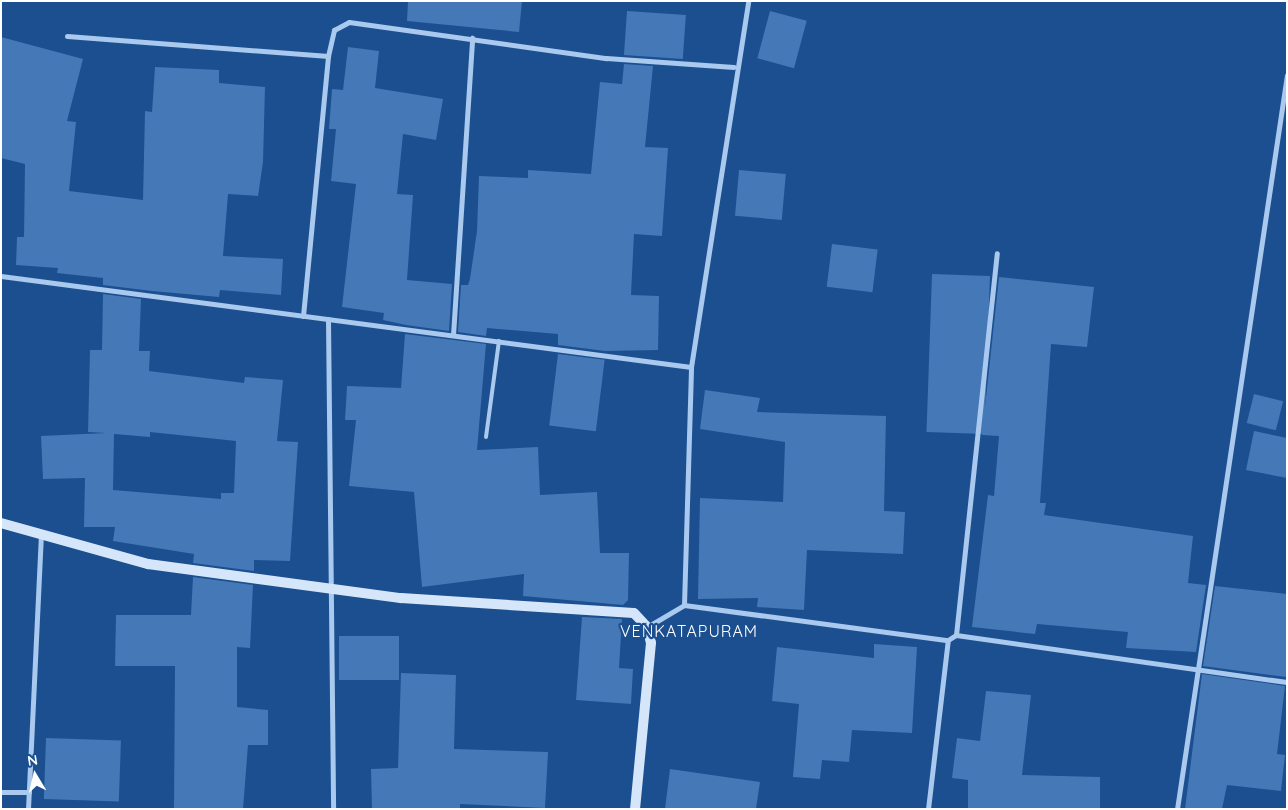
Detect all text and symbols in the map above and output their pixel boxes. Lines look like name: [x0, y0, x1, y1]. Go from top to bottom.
district label: VENKATAPURAM: [618, 621, 760, 641]
north arrow: [10, 750, 60, 800]
text: N: [26, 750, 39, 770]

